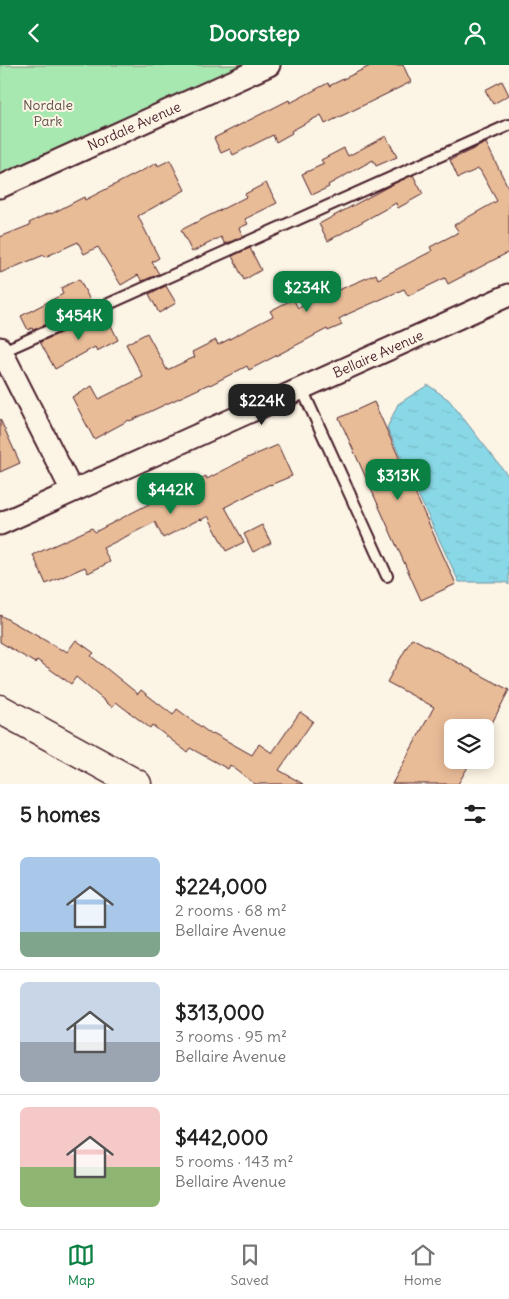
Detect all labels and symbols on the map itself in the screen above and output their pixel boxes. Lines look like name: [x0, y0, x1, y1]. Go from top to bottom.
park label: Nordale Park: [23, 96, 73, 130]
street label: Nordale Avenue: [85, 97, 183, 155]
pin: $234K: [272, 271, 342, 313]
pin: $454K: [44, 299, 114, 341]
street label: Bellaire Avenue: [330, 326, 426, 382]
pin: $224K: [227, 383, 297, 426]
pin: $313K: [363, 459, 433, 501]
pin: $442K: [136, 473, 206, 515]

